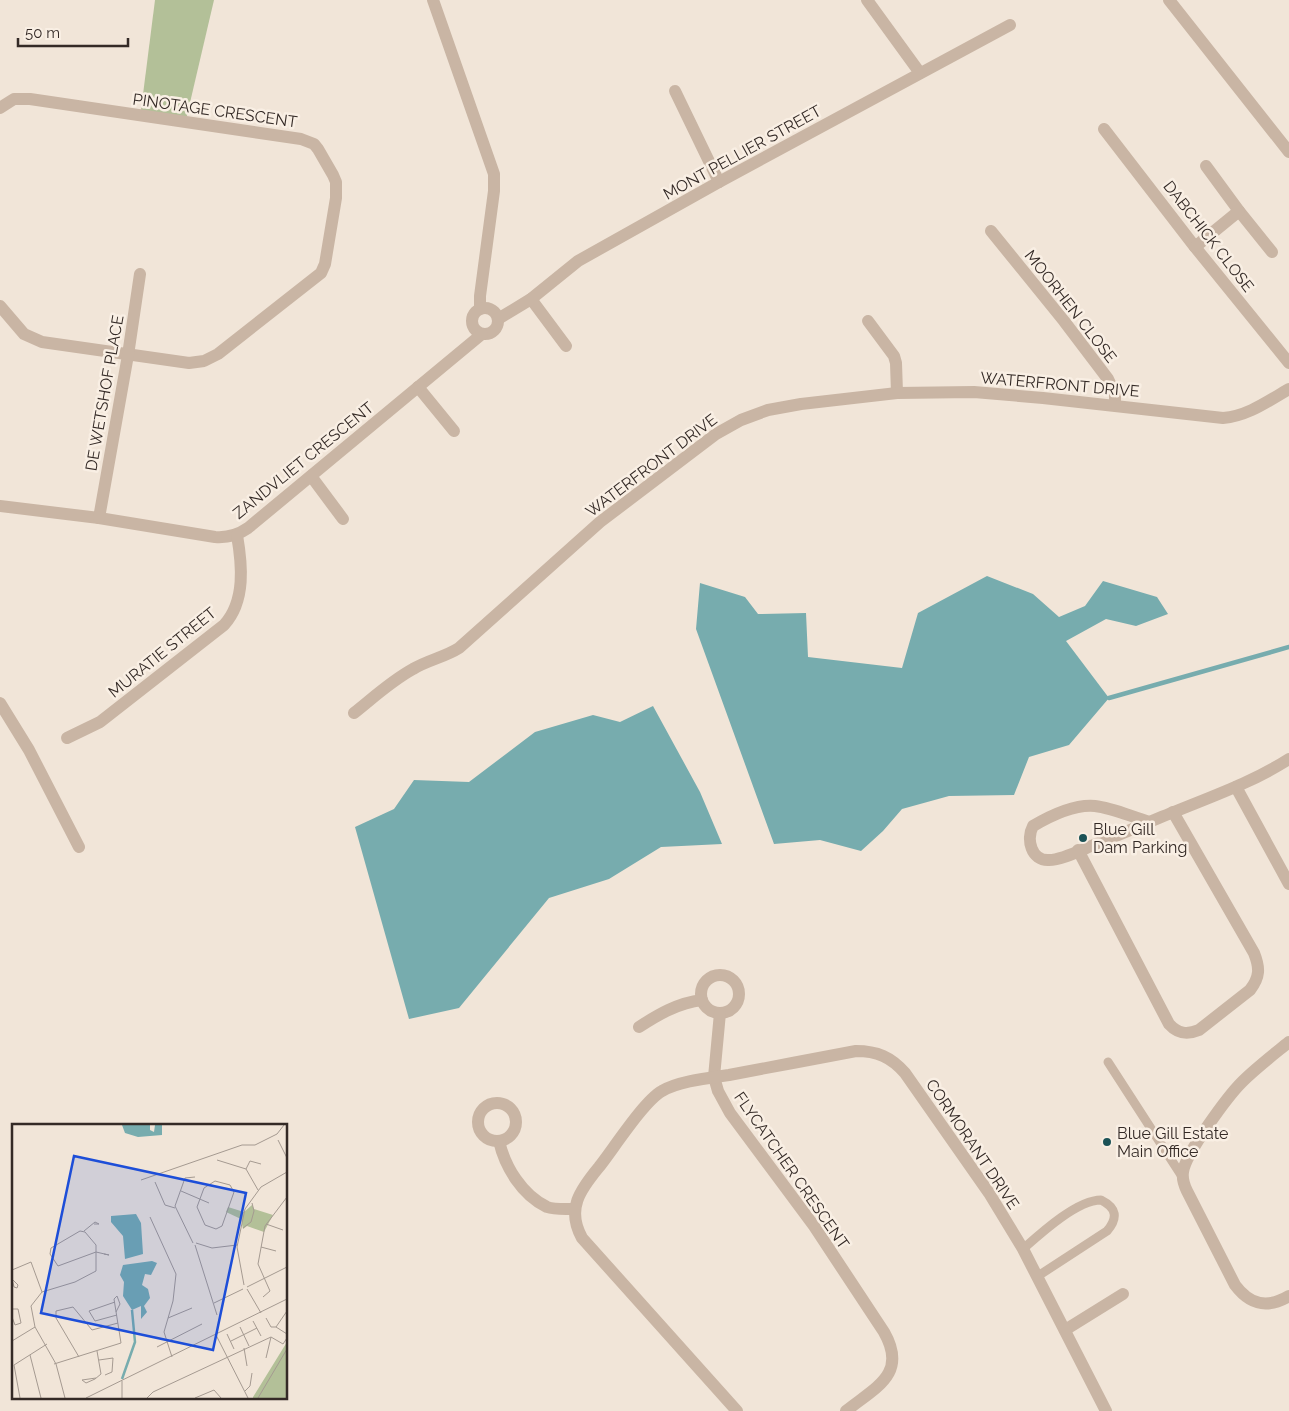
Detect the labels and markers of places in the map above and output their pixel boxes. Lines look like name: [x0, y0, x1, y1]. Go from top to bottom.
place label: Blue Gill Dam Parking: [1093, 820, 1187, 857]
marker: Blue Gill Dam Parking: [1077, 832, 1089, 844]
place label: Blue Gill Estate Main Office: [1117, 1124, 1228, 1161]
marker: Blue Gill Estate Main Office: [1101, 1136, 1113, 1148]

